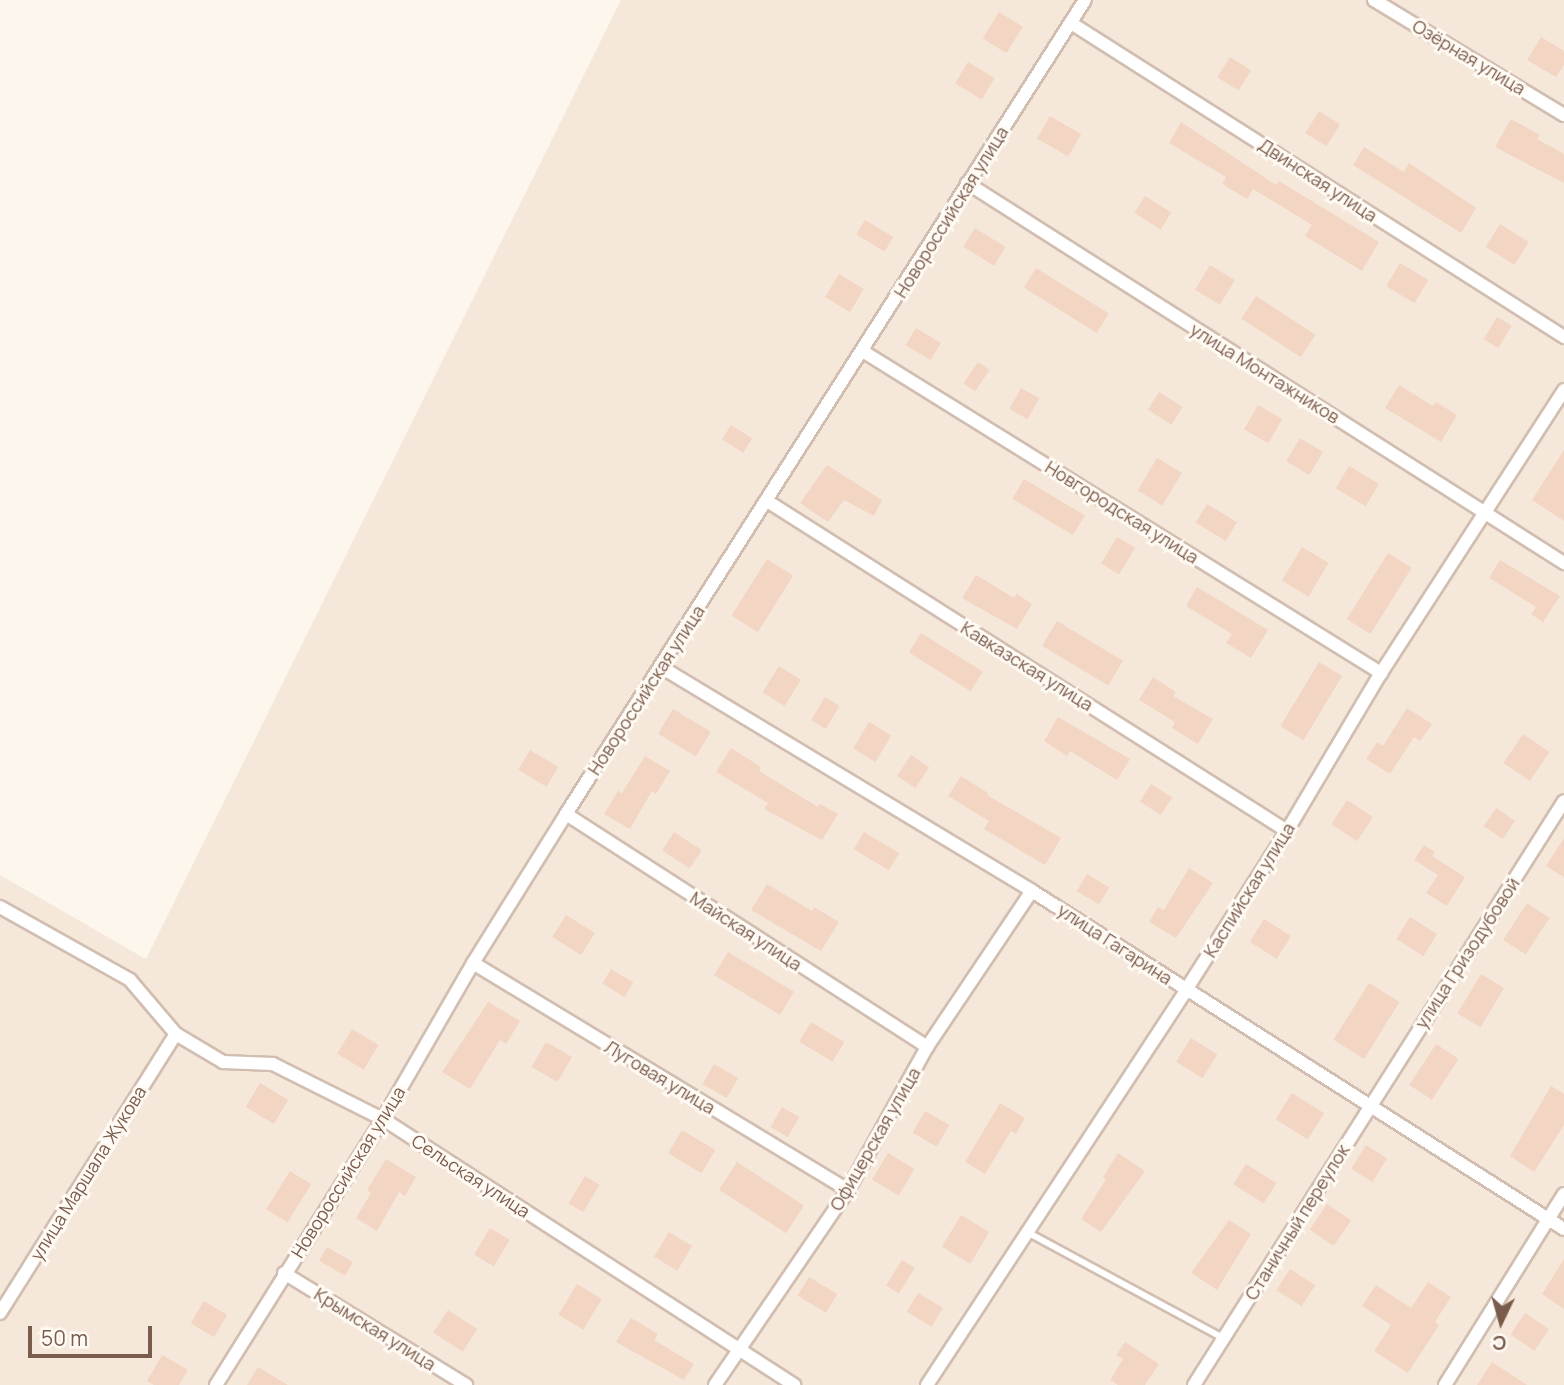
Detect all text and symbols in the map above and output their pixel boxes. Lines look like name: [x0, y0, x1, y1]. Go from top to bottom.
street label: Озёрная улица: [1409, 15, 1529, 99]
street label: Новороссийская улица: [889, 122, 1013, 302]
street label: Двинская улица: [1255, 134, 1381, 226]
street label: улица Монтажников: [1186, 318, 1344, 428]
street label: Новгородская улица: [1041, 456, 1203, 568]
street label: Новороссийская улица: [583, 601, 709, 779]
street label: Кавказская улица: [957, 617, 1097, 715]
street label: Каспийская улица: [1199, 819, 1299, 961]
street label: улица Гризодубовой: [1410, 873, 1524, 1033]
street label: Майская улица: [686, 887, 806, 975]
street label: улица Гагарина: [1054, 899, 1176, 989]
street label: Луговая улица: [601, 1036, 719, 1118]
street label: Офицерская улица: [825, 1064, 925, 1214]
street label: улица Маршала Жукова: [25, 1082, 151, 1264]
street label: Новороссийская улица: [286, 1082, 410, 1262]
street label: Сельская улица: [408, 1130, 534, 1222]
street label: Станичный переулок: [1240, 1140, 1354, 1304]
street label: Крымская улица: [310, 1283, 440, 1375]
north arrow: [1466, 1287, 1536, 1357]
scale bar: [32, 1312, 156, 1356]
text: 50 m: [41, 1324, 88, 1352]
text: С: [1491, 1329, 1507, 1356]

